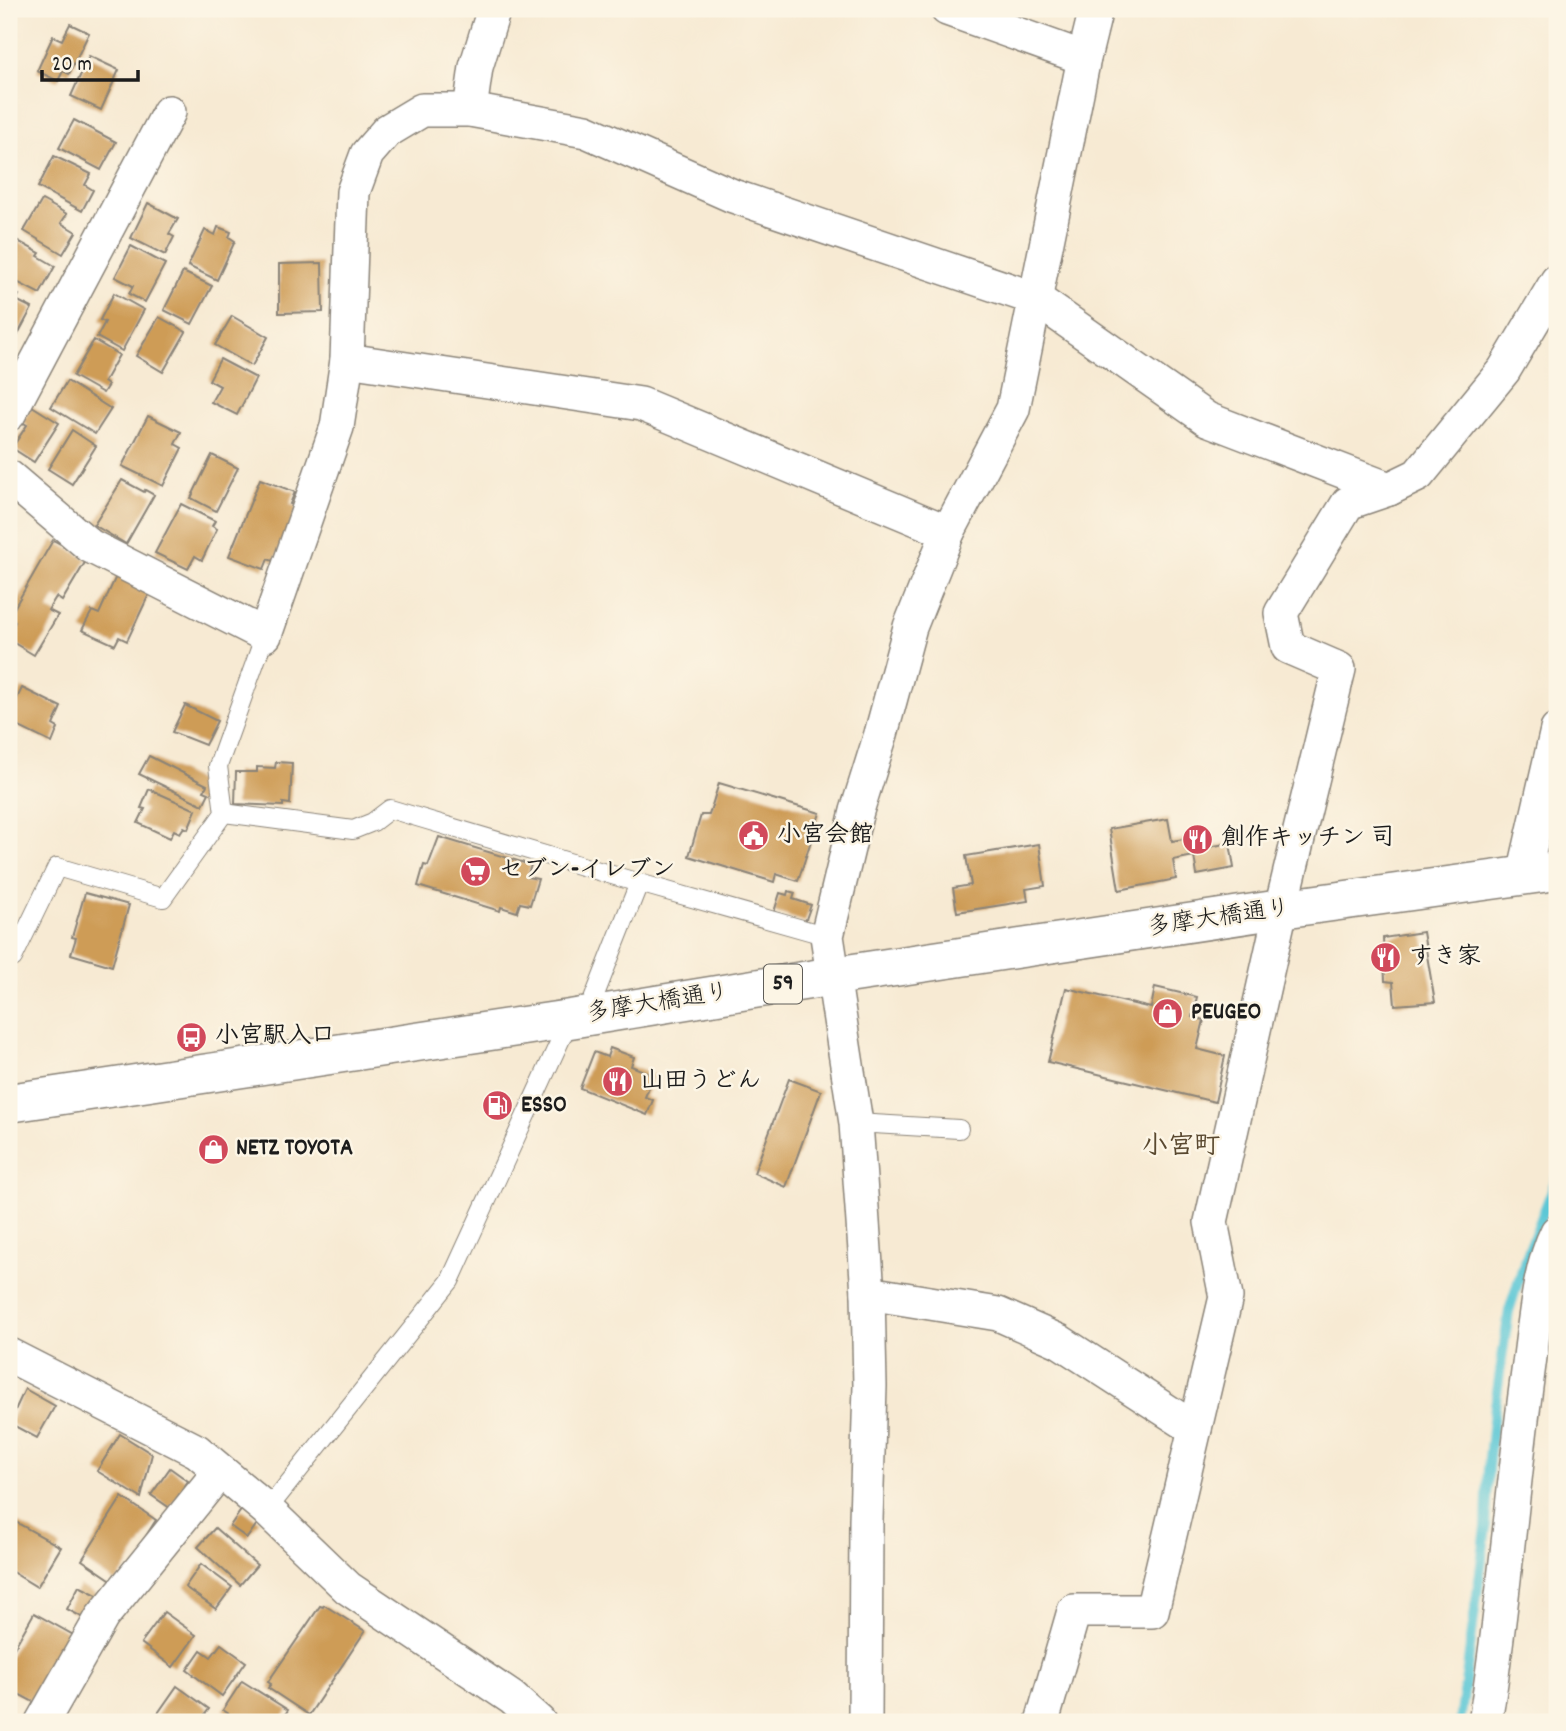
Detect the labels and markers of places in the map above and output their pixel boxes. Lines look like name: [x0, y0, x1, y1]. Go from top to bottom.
public building icon: 小宮会館: [737, 819, 771, 853]
place label: 小宮会館: [777, 819, 873, 853]
restaurant icon: 創作キッチン 司: [1181, 822, 1215, 856]
place label: 創作キッチン 司: [1221, 822, 1395, 856]
supermarket icon: セブン-イレブン: [459, 854, 493, 888]
place label: セブン-イレブン: [499, 854, 675, 888]
restaurant icon: すき家: [1369, 941, 1403, 975]
place label: すき家: [1409, 941, 1481, 975]
shop icon: PEUGEO: [1151, 996, 1185, 1030]
place label: PEUGEO: [1191, 996, 1261, 1030]
bus stop icon: 小宮駅入口: [175, 1020, 209, 1054]
place label: 小宮駅入口: [215, 1020, 335, 1054]
restaurant icon: 山田うどん: [600, 1065, 634, 1099]
place label: 山田うどん: [640, 1065, 761, 1099]
fuel station icon: ESSO: [481, 1089, 515, 1123]
place label: ESSO: [521, 1089, 567, 1123]
shop icon: NETZ TOYOTA: [196, 1132, 230, 1166]
place label: NETZ TOYOTA: [236, 1132, 353, 1166]

